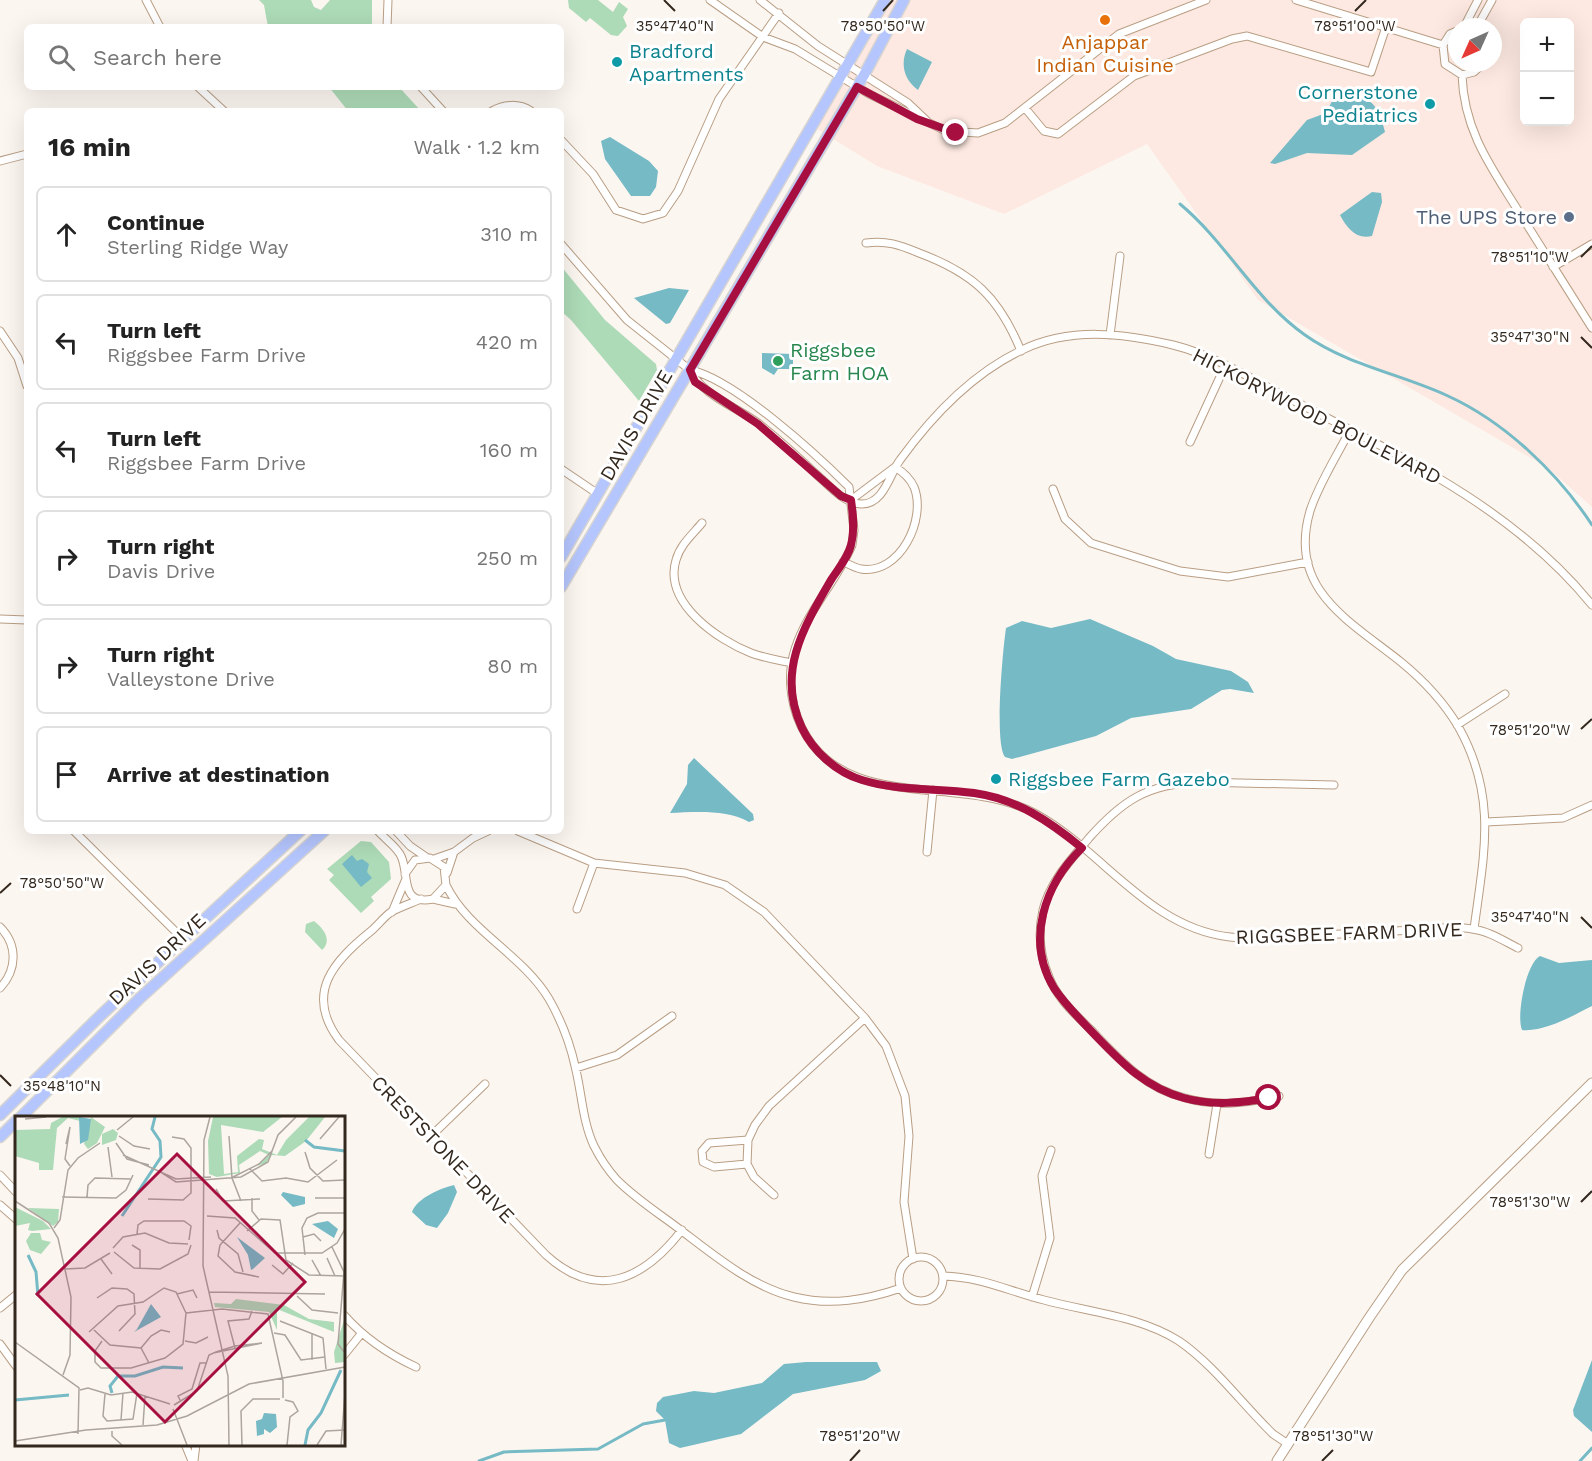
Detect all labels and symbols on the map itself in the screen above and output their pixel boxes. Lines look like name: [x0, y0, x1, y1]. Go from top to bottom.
marker: Anjappar Indian Cuisine: [1098, 13, 1112, 27]
text: 35°47'40"N: [636, 17, 714, 35]
text: 78°50'50"W: [841, 17, 925, 35]
text: 78°51'00"W: [1314, 17, 1396, 35]
north arrow: [1448, 18, 1502, 72]
place label: Anjappar Indian Cuisine: [1036, 30, 1174, 77]
place label: Bradford Apartments: [629, 39, 744, 86]
marker: Bradford Apartments: [610, 55, 624, 69]
place label: Cornerstone Pediatrics: [1298, 80, 1418, 127]
marker: Cornerstone Pediatrics: [1423, 97, 1437, 111]
route end: [942, 119, 968, 145]
place label: The UPS Store: [1416, 205, 1557, 229]
marker: The UPS Store: [1562, 210, 1576, 224]
text: 78°51'10"W: [1491, 248, 1569, 266]
text: 35°47'30"N: [1490, 328, 1570, 346]
place label: Riggsbee Farm HOA: [790, 338, 889, 385]
street label: HICKORYWOOD BOULEVARD: [1189, 343, 1445, 489]
marker: Riggsbee Farm HOA: [771, 354, 785, 368]
street label: DAVIS DRIVE: [595, 365, 677, 485]
text: 78°51'20"W: [1490, 721, 1570, 739]
place label: Riggsbee Farm Gazebo: [1008, 767, 1230, 791]
marker: Riggsbee Farm Gazebo: [989, 772, 1003, 786]
text: 78°50'50"W: [20, 874, 104, 892]
street label: DAVIS DRIVE: [104, 908, 210, 1010]
text: 35°47'40"N: [1491, 908, 1569, 926]
street label: RIGGSBEE FARM DRIVE: [1235, 917, 1463, 949]
street label: CRESTSTONE DRIVE: [366, 1070, 520, 1228]
text: 35°48'10"N: [23, 1077, 101, 1095]
route start: [1255, 1084, 1281, 1110]
inset map: [15, 1116, 345, 1446]
text: 78°51'30"W: [1490, 1193, 1570, 1211]
text: 78°51'20"W: [820, 1427, 900, 1445]
text: 78°51'30"W: [1293, 1427, 1373, 1445]

